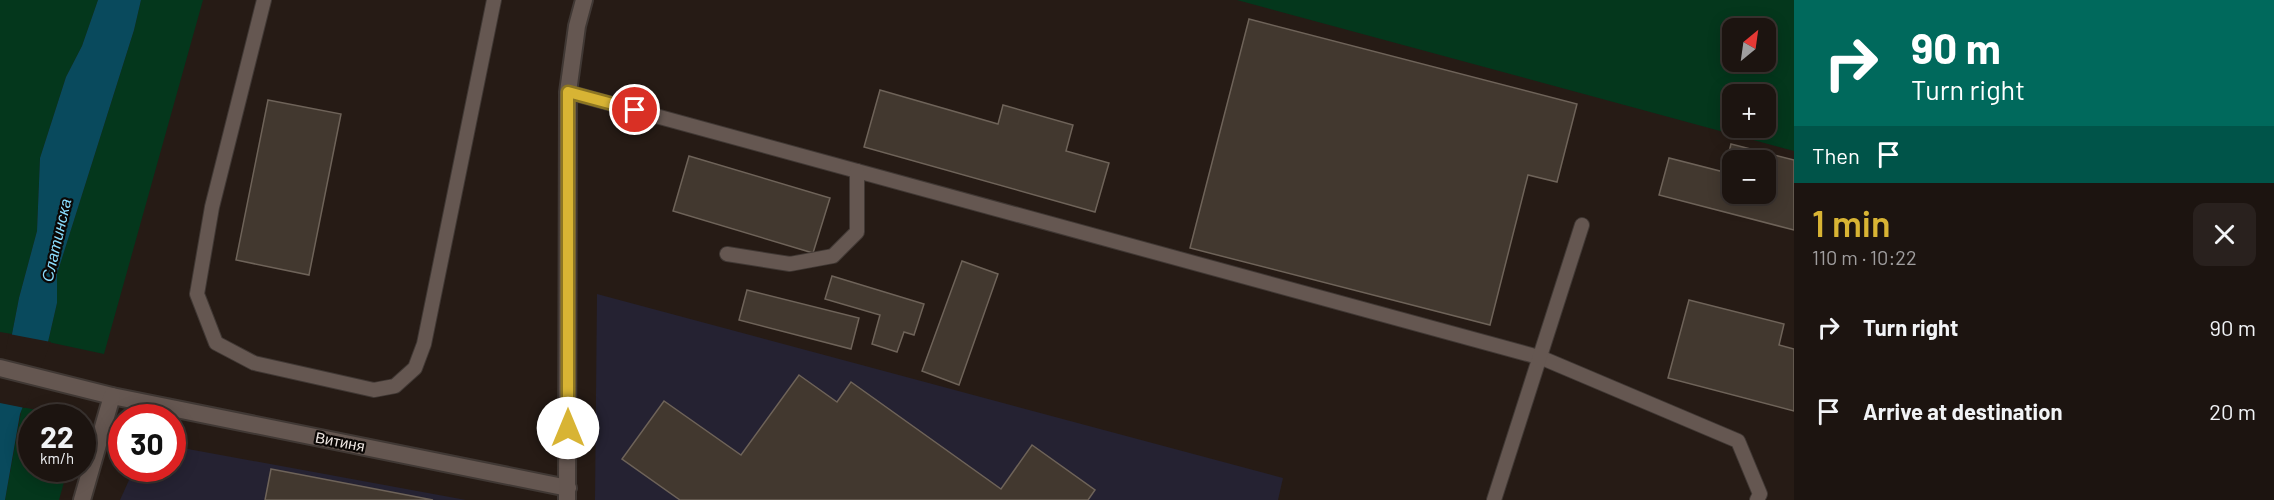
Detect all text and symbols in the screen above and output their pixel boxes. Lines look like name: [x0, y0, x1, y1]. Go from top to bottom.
north arrow: [1722, 18, 1776, 72]
map controls: [1722, 18, 1776, 204]
text: 90 m: [1911, 22, 2001, 72]
icon: right: [1812, 24, 1890, 102]
text: Turn right: [1911, 73, 2025, 105]
pin: [609, 84, 660, 135]
button: +: [1722, 84, 1776, 138]
icon: arrive: [618, 93, 651, 126]
icon: arrive: [1872, 138, 1905, 171]
text: Then: [1812, 142, 1860, 168]
button: −: [1722, 150, 1776, 204]
water label: Слатинска: [37, 196, 74, 283]
text: 1 min: [1812, 201, 1891, 244]
button: close: [2193, 203, 2256, 266]
text: 110 m · 10:22: [1812, 245, 1917, 269]
icon: right: [1812, 311, 1845, 344]
text: Turn right: [1863, 314, 1958, 340]
text: 90 m: [2210, 314, 2256, 340]
icon: arrive: [1812, 395, 1845, 428]
position arrow: [536, 396, 600, 460]
text: Arrive at destination: [1863, 398, 2062, 424]
text: 20 m: [2209, 398, 2256, 424]
speed limit sign: 30: [108, 404, 186, 482]
text: 22: [40, 418, 74, 454]
street label: Витиня: [314, 427, 366, 455]
text: km/h: [40, 449, 74, 467]

